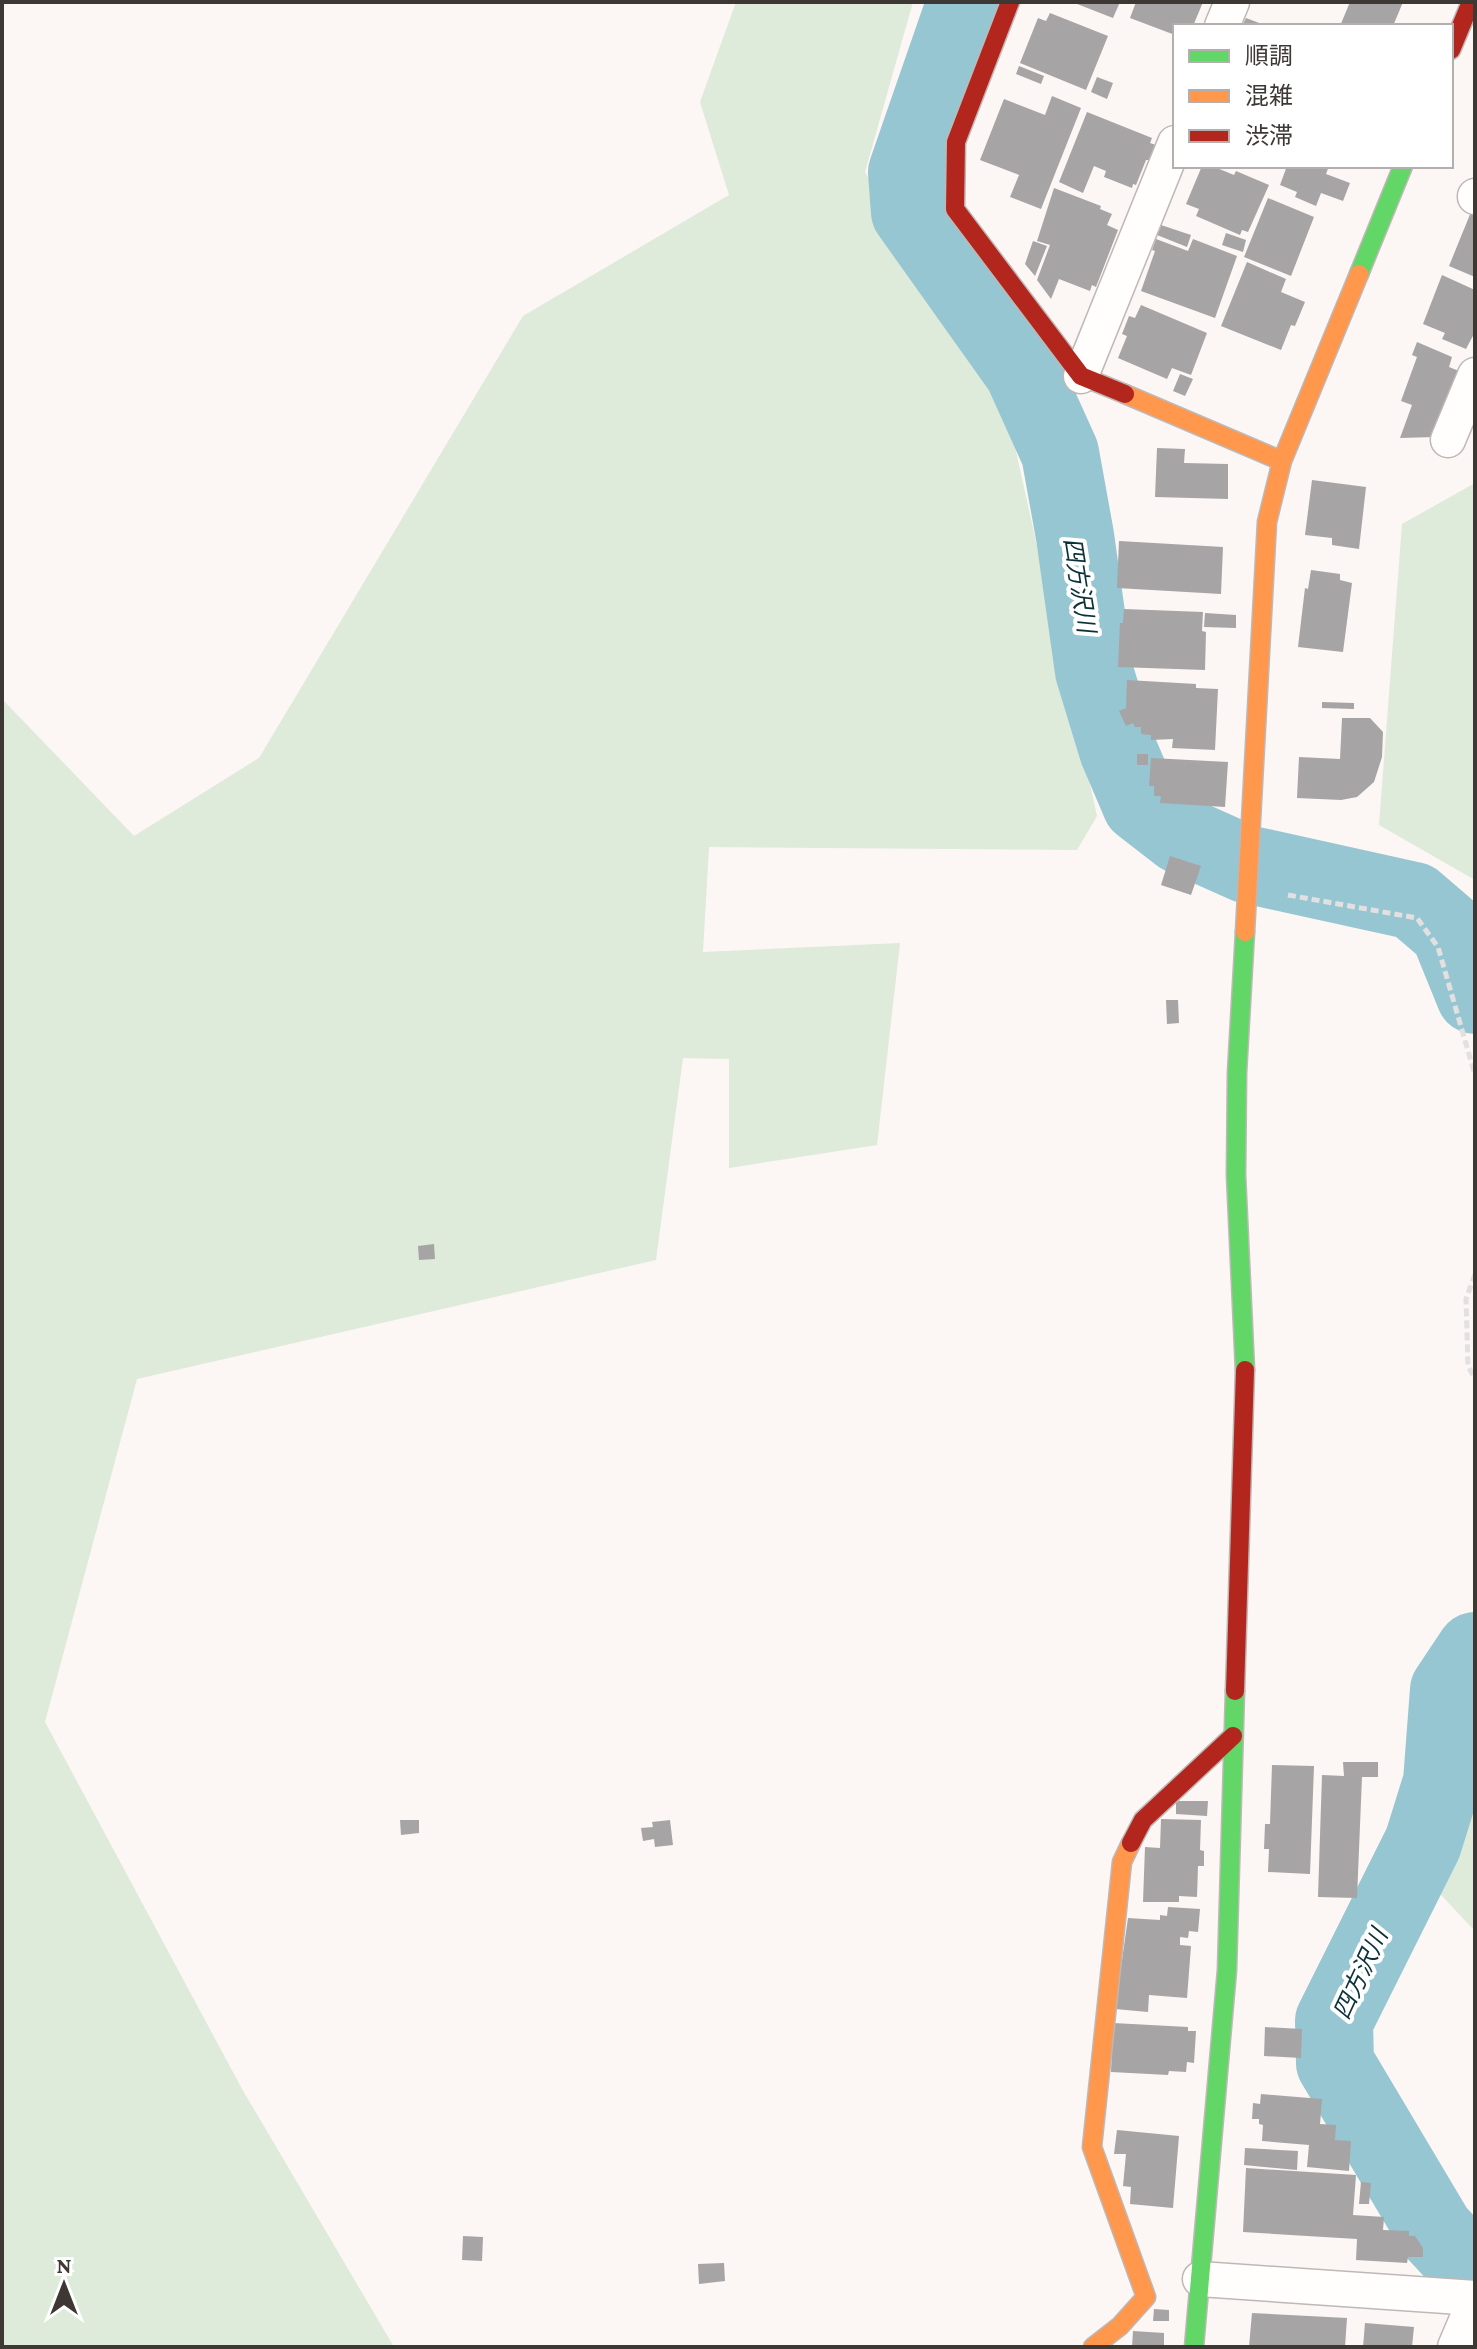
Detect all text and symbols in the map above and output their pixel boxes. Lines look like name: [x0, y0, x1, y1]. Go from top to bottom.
legend: [1173, 24, 1453, 168]
text: 順調: [1245, 42, 1293, 69]
text: 混雑: [1245, 82, 1293, 109]
text: 渋滞: [1245, 122, 1293, 149]
water label: 四方沢川: [1059, 535, 1101, 637]
water label: 四方沢川: [1327, 1922, 1394, 2023]
north arrow: [24, 2245, 104, 2325]
text: N: [57, 2253, 72, 2278]

